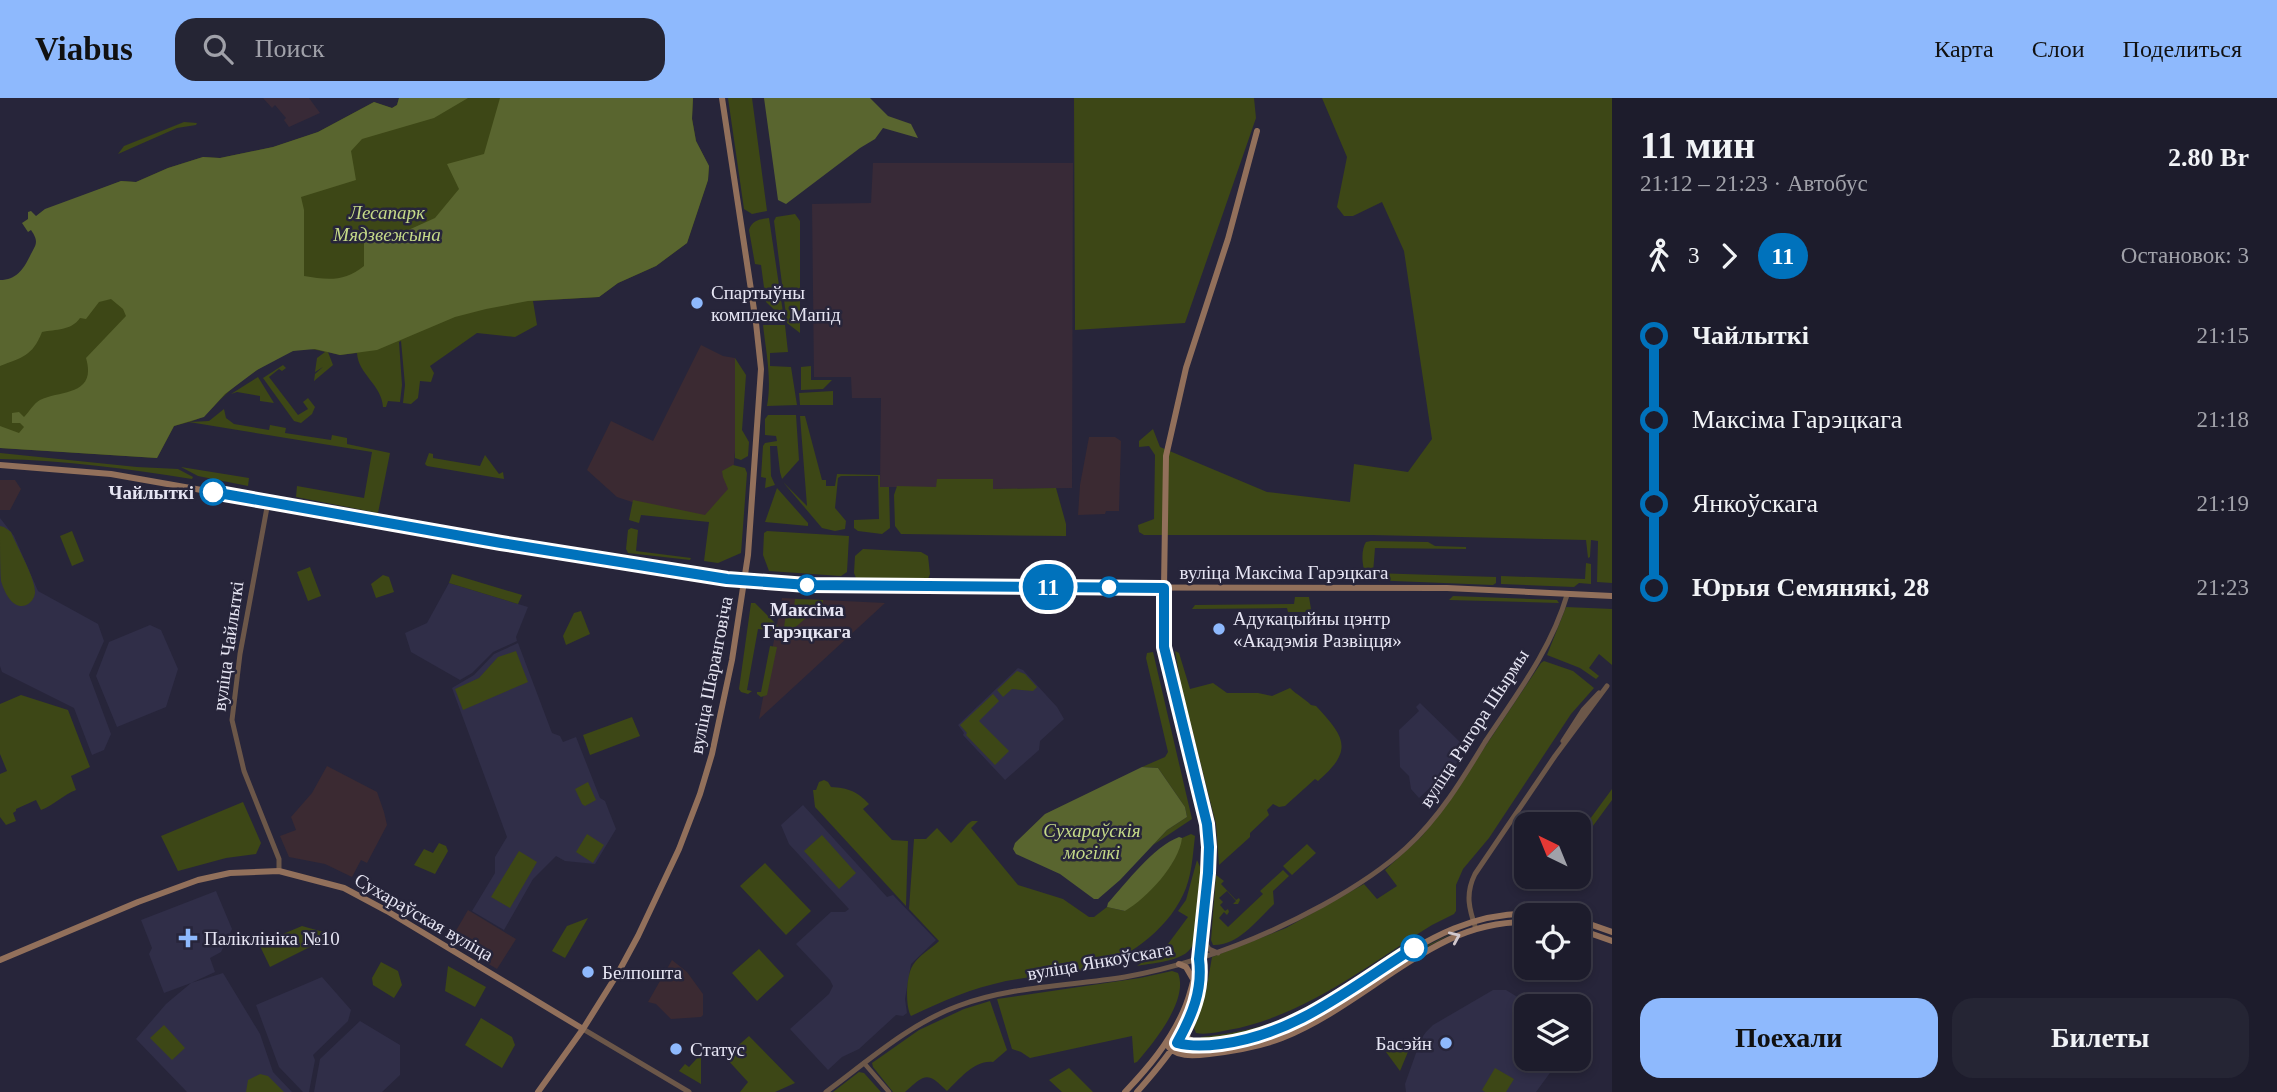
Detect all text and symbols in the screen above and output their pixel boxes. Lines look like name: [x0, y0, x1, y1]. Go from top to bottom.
search box: [175, 18, 665, 81]
icon: search: [199, 30, 237, 68]
text: Viabus: [35, 31, 133, 67]
text: Поиск: [255, 34, 325, 63]
text: Карта: [1934, 36, 1994, 62]
text: Слои: [2032, 36, 2085, 62]
text: Поделиться: [2123, 36, 2242, 62]
text: 11 мин: [1640, 124, 1755, 166]
text: 2.80 Br: [2168, 143, 2249, 172]
text: 21:12 – 21:23 · Автобус: [1640, 171, 1868, 196]
park label: Лесапарк Мядзвежына: [332, 202, 441, 245]
icon: walk: [1640, 237, 1678, 275]
icon: forward: [1710, 237, 1748, 275]
text: 3: [1688, 243, 1700, 268]
text: 11: [1772, 243, 1794, 269]
text: Остановок: 3: [2121, 243, 2249, 268]
place label: Спартыўны комплекс Мапід: [711, 282, 841, 325]
marker: Спартыўны комплекс Мапід: [689, 295, 705, 311]
text: Чайлыткі: [1692, 321, 1809, 350]
text: 21:15: [2197, 323, 2249, 348]
text: Максіма Гарэцкага: [1692, 405, 1902, 434]
text: 21:18: [2197, 407, 2249, 432]
marker: Чайлыткі: [200, 479, 226, 505]
place label: Чайлыткі: [109, 482, 194, 503]
text: Янкоўскага: [1692, 489, 1818, 518]
text: 21:19: [2197, 491, 2249, 516]
street label: вуліца Максіма Гарэцкага: [1180, 562, 1389, 583]
line badge: 11: [1016, 564, 1080, 610]
text: Юрыя Семянякі, 28: [1692, 573, 1929, 602]
text: 11: [1037, 574, 1059, 600]
marker: Максіма Гарэцкага: [797, 575, 817, 595]
text: 21:23: [2197, 575, 2249, 600]
unlabelled marker: [1099, 577, 1119, 597]
street label: вуліца Чайлыткі: [208, 580, 248, 712]
street label: вуліца Шаранговіча: [685, 594, 737, 755]
place label: Максіма Гарэцкага: [763, 599, 851, 642]
place label: Адукацыйны цэнтр «Акадэмія Развіцця»: [1233, 608, 1402, 651]
marker: Адукацыйны цэнтр «Акадэмія Развіцця»: [1211, 621, 1227, 637]
street label: вуліца Рыгора Шырмы: [1415, 645, 1533, 811]
north arrow: [1514, 812, 1591, 889]
map controls: [1514, 812, 1591, 1071]
park label: Сухараўскія могілкі: [1043, 820, 1141, 863]
street label: Сухараўская вуліца: [351, 869, 497, 965]
button: locate: [1514, 903, 1591, 980]
marker: Паліклініка №10: [178, 928, 198, 948]
place label: Паліклініка №10: [204, 928, 340, 949]
one-way arrow: [1448, 931, 1460, 945]
unlabelled marker: [1401, 935, 1427, 961]
street label: вуліца Янкоўскага: [1026, 938, 1175, 984]
place label: Белпошта: [602, 962, 683, 983]
marker: Белпошта: [580, 964, 596, 980]
button: layers: [1514, 994, 1591, 1071]
button: Поехали: [1640, 998, 1938, 1078]
button: Билеты: [1952, 998, 2249, 1078]
place label: Басэйн: [1376, 1033, 1432, 1054]
marker: Басэйн: [1438, 1035, 1454, 1051]
place label: Статус: [690, 1039, 745, 1060]
marker: Статус: [668, 1041, 684, 1057]

